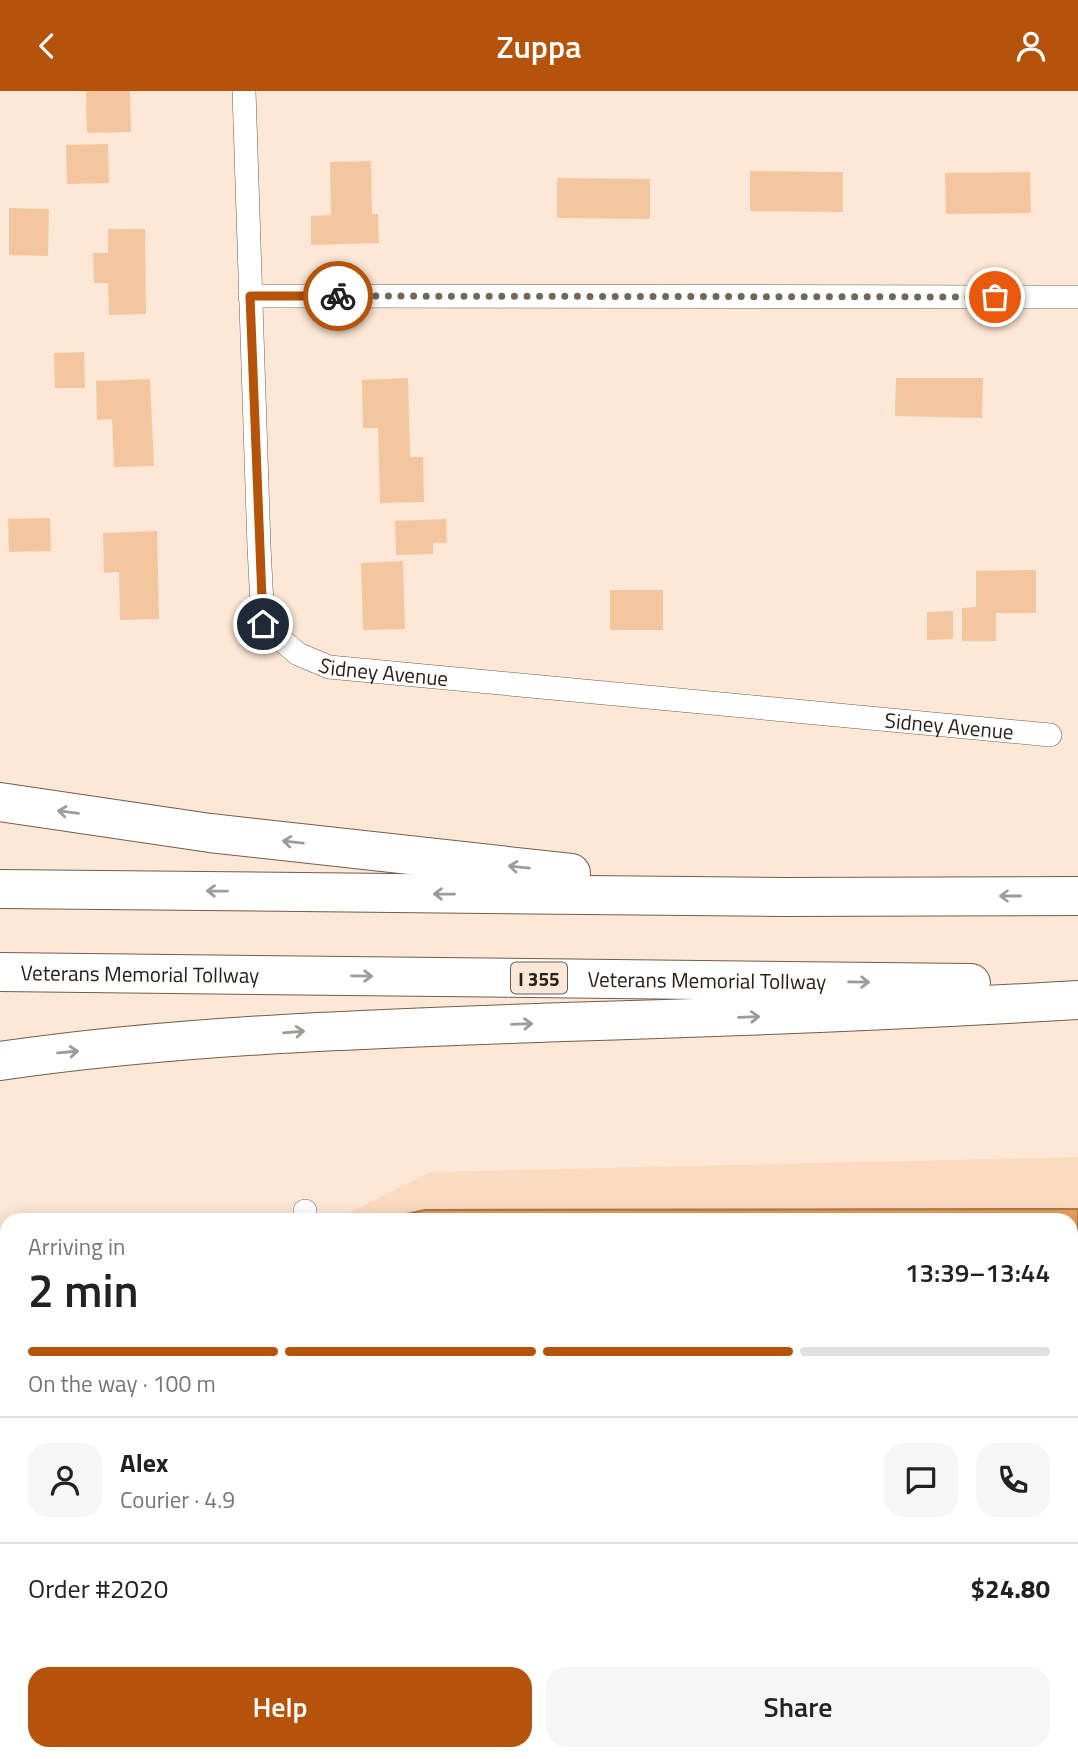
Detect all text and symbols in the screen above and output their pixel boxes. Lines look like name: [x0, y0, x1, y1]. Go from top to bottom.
text: Zuppa: [497, 22, 581, 70]
icon: back: [28, 27, 66, 65]
icon: person: [1012, 27, 1050, 65]
courier: [303, 261, 373, 331]
pin: [965, 267, 1025, 327]
icon: bike: [319, 277, 357, 315]
icon: bag: [976, 278, 1014, 316]
pin: [233, 594, 293, 654]
icon: home: [244, 605, 282, 643]
street label: Sidney Avenue: [314, 648, 450, 694]
street label: Sidney Avenue: [883, 703, 1015, 747]
one-way arrow: [57, 805, 80, 818]
one-way arrow: [282, 835, 305, 848]
one-way arrow: [508, 861, 531, 874]
one-way arrow: [205, 884, 228, 898]
one-way arrow: [433, 887, 456, 900]
one-way arrow: [999, 889, 1022, 903]
street label: Veterans Memorial Tollway: [20, 956, 260, 991]
road number: I 355: [511, 963, 567, 993]
street label: Veterans Memorial Tollway: [587, 963, 826, 997]
one-way arrow: [350, 970, 373, 983]
one-way arrow: [847, 975, 870, 989]
one-way arrow: [737, 1010, 760, 1023]
one-way arrow: [510, 1017, 533, 1030]
one-way arrow: [282, 1025, 305, 1038]
one-way arrow: [56, 1045, 78, 1058]
text: Arriving in: [28, 1229, 125, 1264]
text: 13:39–13:44: [905, 1253, 1050, 1292]
text: 2 min: [28, 1255, 139, 1325]
text: On the way · 100 m: [28, 1366, 216, 1401]
button: person: [28, 1443, 102, 1517]
text: Alex: [120, 1443, 168, 1482]
button: chat: [884, 1443, 958, 1517]
button: phone: [976, 1443, 1050, 1517]
text: Courier · 4.9: [120, 1482, 235, 1517]
text: Order #2020: [28, 1569, 168, 1608]
text: $24.80: [971, 1569, 1050, 1608]
button: Help: [28, 1667, 532, 1747]
button: Share: [546, 1667, 1050, 1747]

